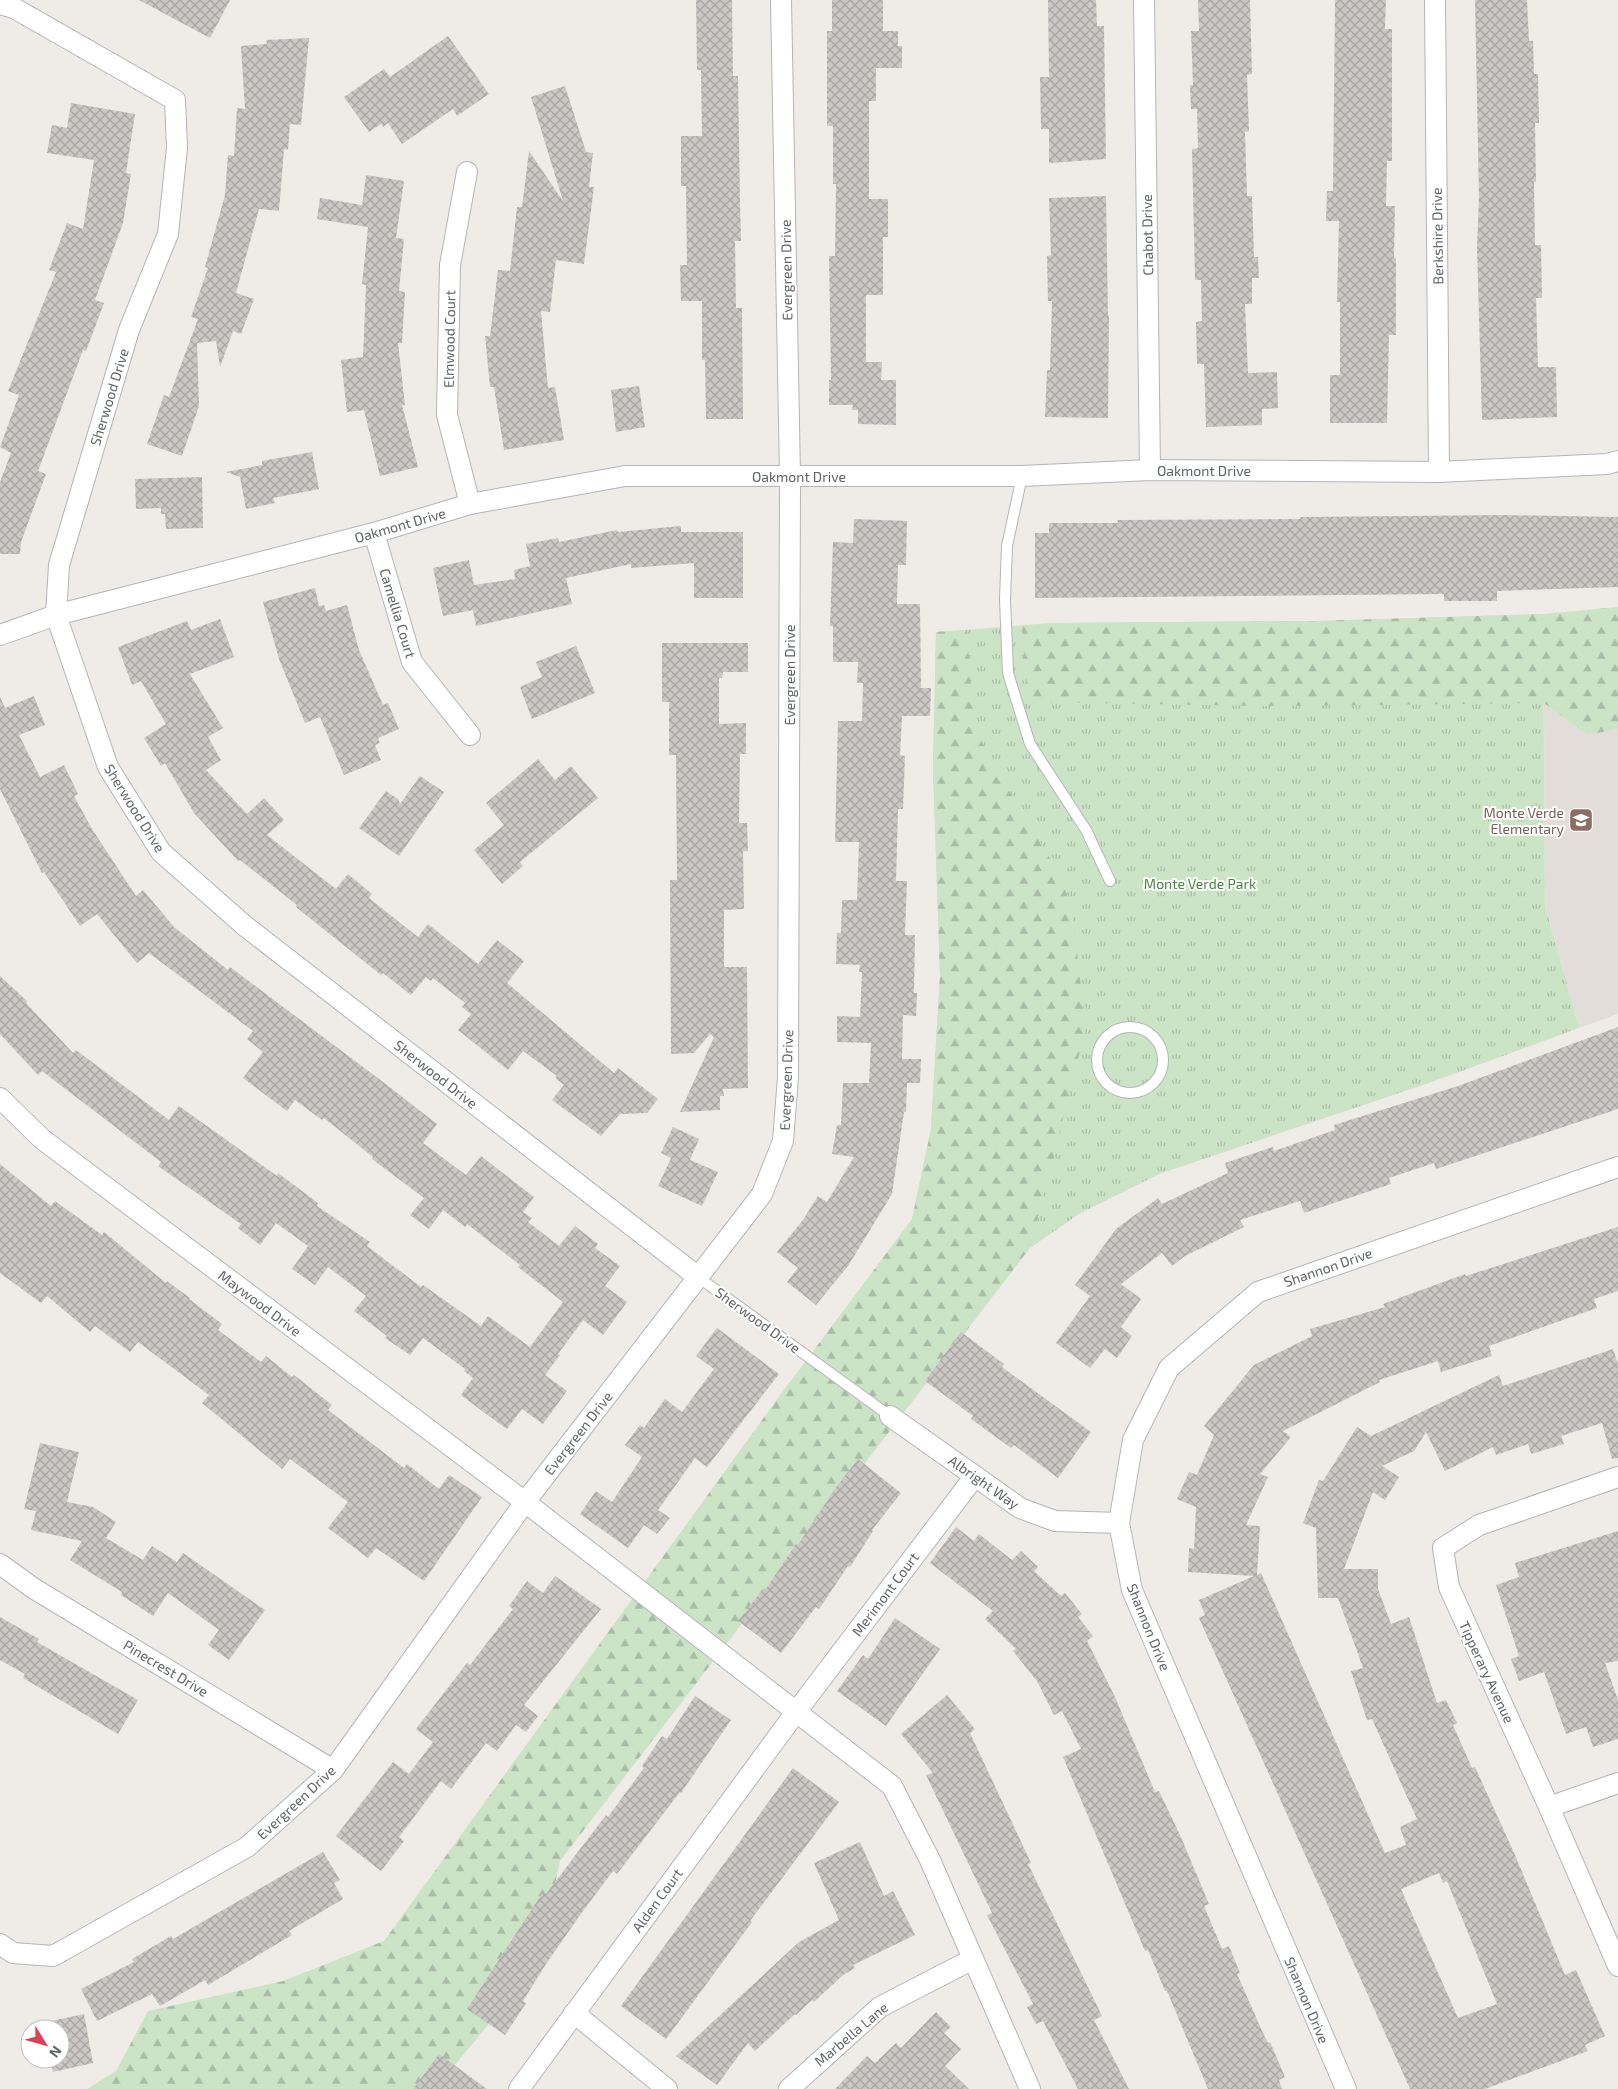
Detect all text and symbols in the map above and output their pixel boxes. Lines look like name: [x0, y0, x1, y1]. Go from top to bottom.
street label: Berkshire Drive: [1428, 187, 1446, 285]
street label: Chabot Drive: [1138, 194, 1156, 276]
street label: Evergreen Drive: [777, 219, 795, 321]
street label: Elmwood Court: [440, 290, 458, 388]
street label: Sherwood Drive: [86, 346, 132, 448]
street label: Oakmont Drive: [1157, 462, 1251, 479]
street label: Oakmont Drive: [752, 468, 846, 485]
street label: Oakmont Drive: [352, 504, 448, 546]
street label: Camellia Court: [376, 566, 420, 660]
street label: Evergreen Drive: [781, 624, 798, 726]
street label: Sherwood Drive: [101, 761, 169, 855]
place label: Monte Verde Elementary: [1483, 804, 1565, 837]
school or university icon: Monte Verde Elementary: [1568, 807, 1594, 833]
park label: Monte Verde Park: [1144, 875, 1256, 892]
street label: Evergreen Drive: [776, 1029, 796, 1131]
street label: Sherwood Drive: [391, 1036, 481, 1112]
street label: Shannon Drive: [1282, 1244, 1374, 1290]
street label: Maywood Drive: [215, 1266, 305, 1340]
street label: Sherwood Drive: [712, 1283, 804, 1357]
street label: Evergreen Drive: [540, 1388, 616, 1478]
street label: Albright Way: [945, 1451, 1023, 1513]
street label: Merimont Court: [848, 1549, 922, 1639]
street label: Shannon Drive: [1124, 1581, 1174, 1673]
street label: Tipperary Avenue: [1456, 1618, 1518, 1726]
street label: Pinecrest Drive: [120, 1636, 212, 1700]
street label: Evergreen Drive: [253, 1761, 339, 1843]
street label: Alden Court: [628, 1865, 686, 1935]
street label: Shannon Drive: [1281, 1954, 1333, 2046]
street label: Marbella Lane: [811, 1998, 891, 2070]
north arrow: [20, 2019, 70, 2069]
text: N: [46, 2043, 66, 2061]

